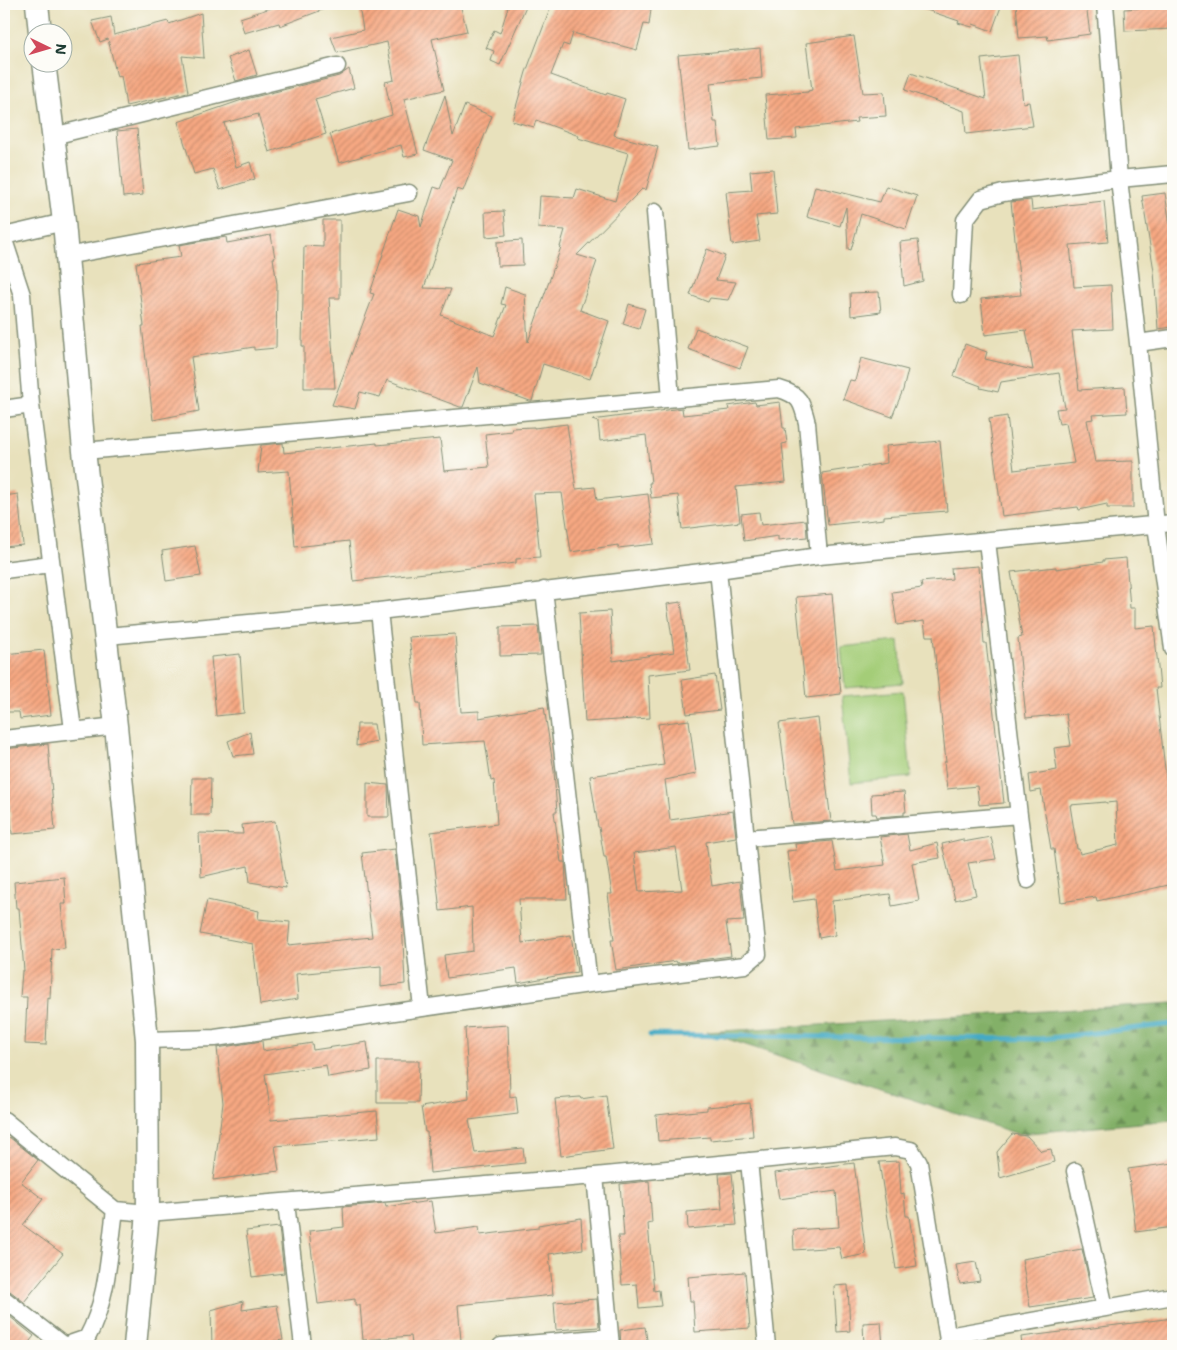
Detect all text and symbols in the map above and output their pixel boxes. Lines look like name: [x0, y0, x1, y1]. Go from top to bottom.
north arrow: [22, 22, 72, 72]
text: N: [52, 43, 70, 55]

